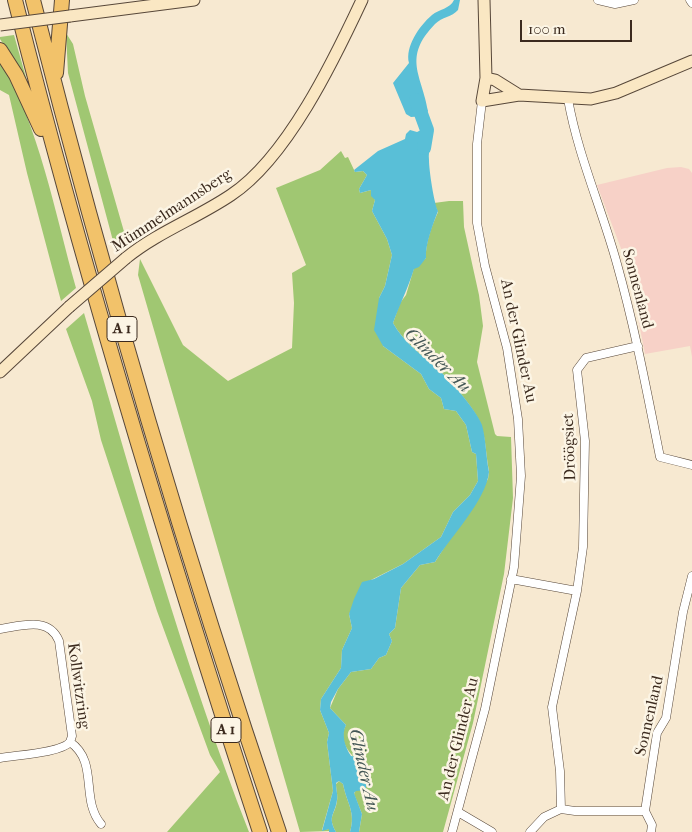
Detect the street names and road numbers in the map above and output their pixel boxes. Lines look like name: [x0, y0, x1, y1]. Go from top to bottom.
street label: Mümmelmannsberg: [108, 165, 236, 257]
street label: Sonnenland: [617, 247, 657, 331]
street label: An der Glinder Au: [496, 277, 540, 405]
road number: A 1: [107, 316, 137, 342]
street label: Dröögsiet: [559, 413, 581, 481]
street label: Kollwitzring: [62, 642, 94, 730]
street label: Sonnenland: [631, 674, 669, 758]
street label: An der Glinder Au: [434, 676, 484, 802]
road number: A 1: [211, 718, 241, 742]

